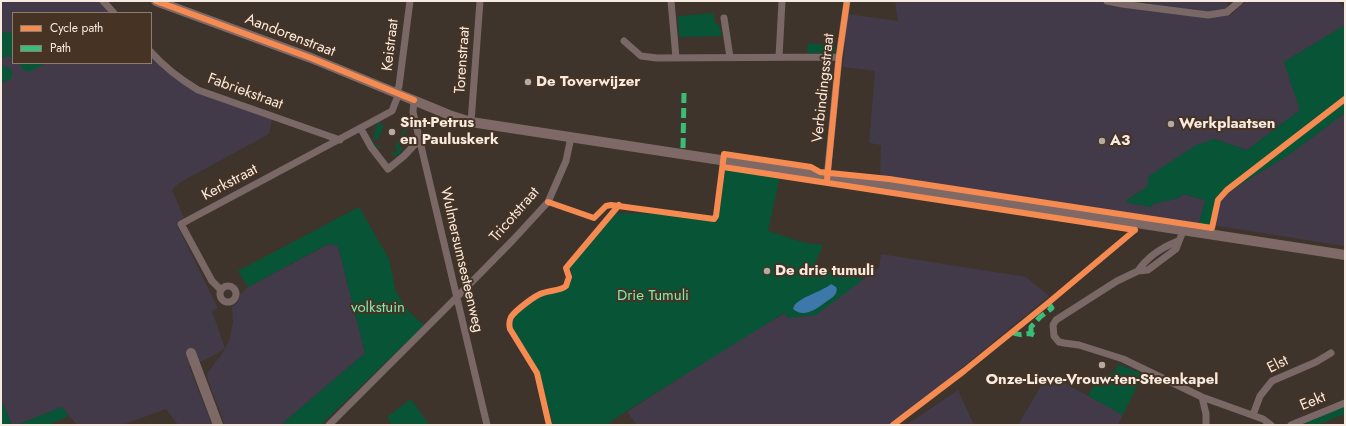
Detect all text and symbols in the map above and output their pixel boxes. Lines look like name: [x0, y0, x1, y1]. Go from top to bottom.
street label: Aandorenstraat: [242, 11, 338, 61]
legend: [12, 12, 152, 64]
street label: Keistraat: [379, 18, 403, 72]
text: Cycle path: [50, 19, 103, 37]
street label: Torenstraat: [452, 26, 474, 94]
street label: Verbindingsstraat: [809, 33, 839, 143]
text: Path: [50, 39, 71, 57]
street label: Fabriekstraat: [205, 70, 285, 114]
place label: De Toverwijzer: [536, 73, 641, 91]
marker: De Toverwijzer: [523, 77, 533, 87]
place label: Sint-Petrus en Pauluskerk: [400, 114, 499, 149]
place label: Werkplaatsen: [1179, 115, 1275, 133]
marker: Werkplaatsen: [1166, 119, 1176, 129]
marker: Sint-Petrus en Pauluskerk: [387, 127, 397, 137]
place label: A3: [1110, 132, 1130, 150]
marker: A3: [1097, 136, 1107, 146]
street label: Kerkstraat: [199, 161, 261, 205]
street label: Tricotstraat: [486, 184, 544, 246]
street label: Wulmersumsesteenweg: [436, 186, 486, 334]
place label: De drie tumuli: [775, 262, 874, 280]
marker: De drie tumuli: [762, 266, 772, 276]
park label: Drie Tumuli: [617, 287, 689, 305]
park label: volkstuin: [351, 299, 405, 317]
street label: Elst: [1264, 352, 1292, 378]
marker: Onze-Lieve-Vrouw-ten-Steenkapel: [1097, 360, 1107, 370]
place label: Onze-Lieve-Vrouw-ten-Steenkapel: [986, 371, 1218, 389]
street label: Eekt: [1297, 389, 1329, 415]

